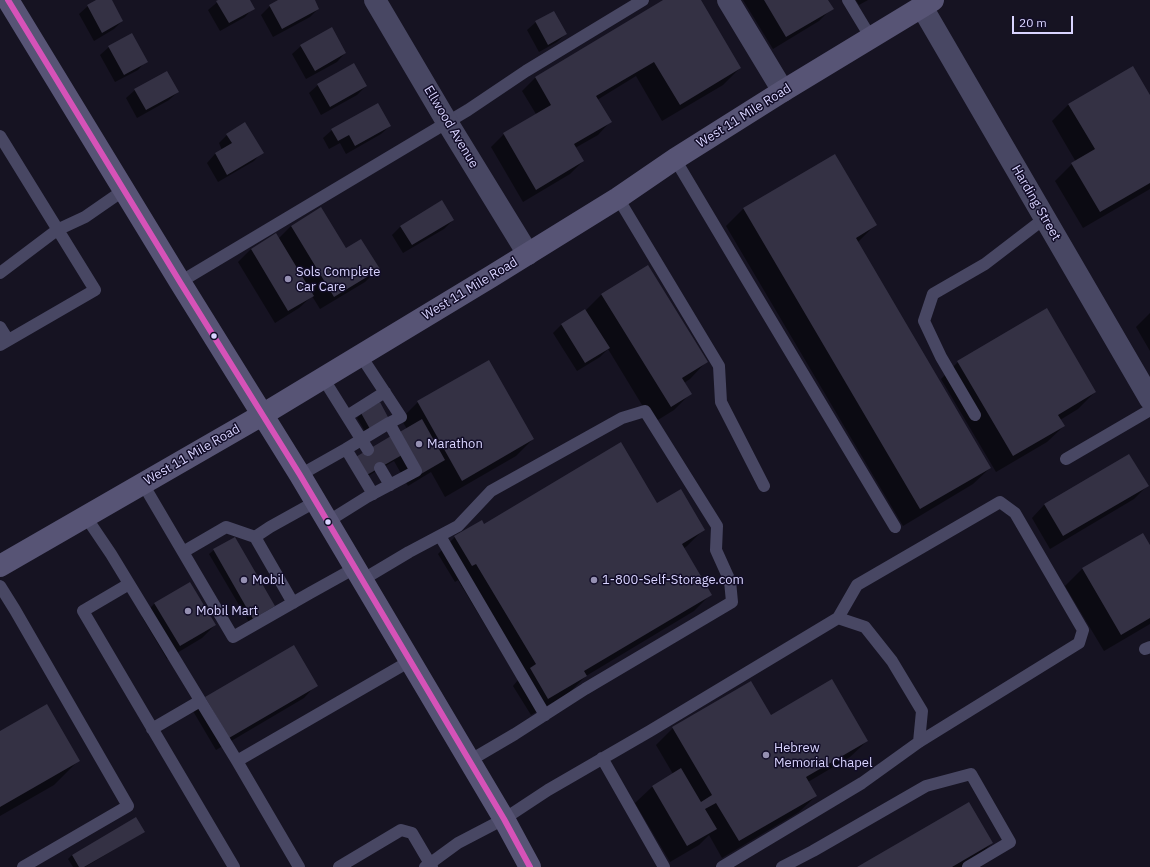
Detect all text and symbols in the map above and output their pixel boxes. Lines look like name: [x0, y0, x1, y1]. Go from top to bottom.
scale bar: [1014, 8, 1075, 34]
text: 20 m: [1019, 15, 1047, 30]
street label: West 11 Mile Road: [694, 81, 794, 151]
street label: Ellwood Avenue: [420, 83, 482, 171]
street label: Harding Street: [1008, 162, 1064, 244]
street label: West 11 Mile Road: [419, 254, 521, 324]
place label: Sols Complete Car Care: [296, 264, 380, 295]
marker: Sols Complete Car Care: [283, 274, 293, 284]
unlabelled marker: [209, 331, 219, 341]
street label: West 11 Mile Road: [141, 421, 243, 489]
place label: Marathon: [427, 436, 483, 452]
marker: Marathon: [414, 439, 424, 449]
unlabelled marker: [323, 517, 333, 527]
place label: Mobil: [252, 572, 284, 588]
place label: 1-800-Self-Storage.com: [602, 572, 744, 588]
marker: Mobil: [239, 575, 249, 585]
marker: 1-800-Self-Storage.com: [589, 575, 599, 585]
place label: Mobil Mart: [196, 603, 258, 619]
marker: Mobil Mart: [183, 606, 193, 616]
place label: Hebrew Memorial Chapel: [774, 740, 873, 771]
marker: Hebrew Memorial Chapel: [761, 750, 771, 760]

